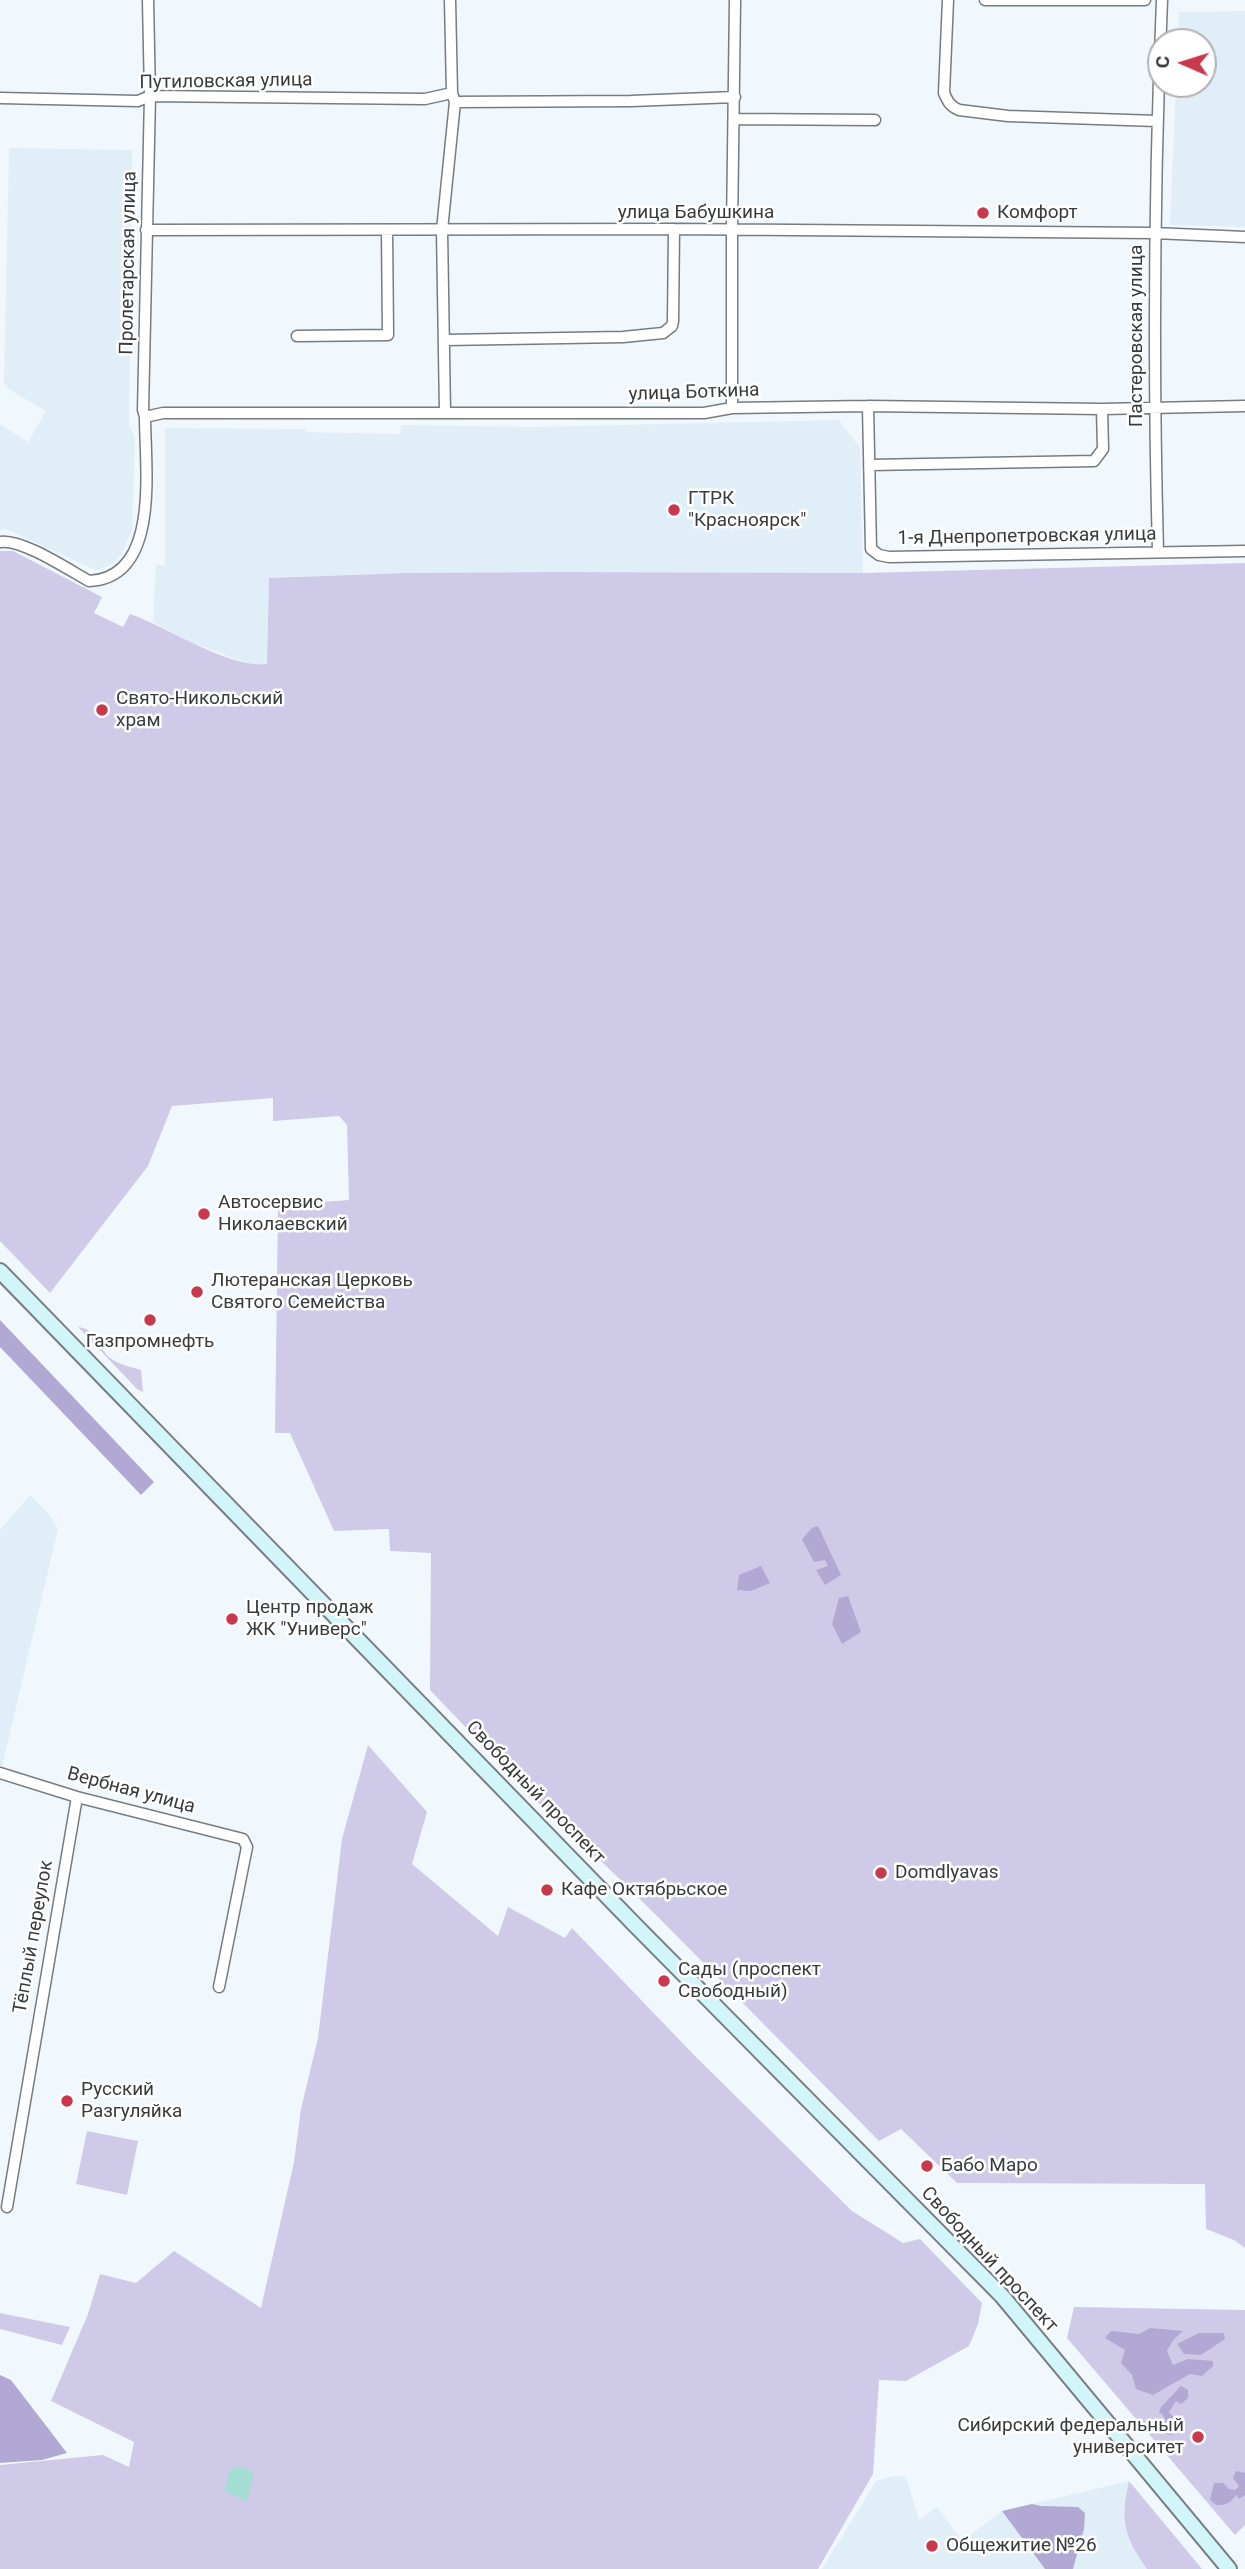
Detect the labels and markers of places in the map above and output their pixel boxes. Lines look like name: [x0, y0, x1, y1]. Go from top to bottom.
place label: Комфорт: [997, 202, 1078, 224]
marker: Комфорт: [975, 205, 991, 221]
place label: ГТРК "Красноярск": [688, 488, 806, 532]
marker: ГТРК "Красноярск": [666, 502, 682, 518]
place label: Свято-Никольский храм: [116, 688, 283, 732]
marker: Свято-Никольский храм: [94, 702, 110, 718]
place label: Автосервис Николаевский: [218, 1192, 348, 1236]
marker: Автосервис Николаевский: [196, 1206, 212, 1222]
place label: Лютеранская Церковь Святого Семейства: [211, 1270, 413, 1314]
marker: Лютеранская Церковь Святого Семейства: [189, 1284, 205, 1300]
marker: Газпромнефть: [142, 1312, 158, 1328]
place label: Газпромнефть: [86, 1331, 214, 1353]
place label: Центр продаж ЖК "Универс": [246, 1597, 374, 1641]
marker: Центр продаж ЖК "Универс": [224, 1611, 240, 1627]
place label: Domdlyavas: [895, 1862, 999, 1884]
marker: Domdlyavas: [873, 1865, 889, 1881]
place label: Кафе Октябрьское: [561, 1879, 727, 1901]
marker: Кафе Октябрьское: [539, 1882, 555, 1898]
place label: Сады (проспект Свободный): [678, 1959, 821, 2003]
marker: Сады (проспект Свободный): [656, 1973, 672, 1989]
place label: Русский Разгуляйка: [81, 2079, 182, 2123]
marker: Русский Разгуляйка: [59, 2093, 75, 2109]
place label: Бабо Маро: [941, 2155, 1038, 2177]
marker: Бабо Маро: [919, 2158, 935, 2174]
place label: Сибирский федеральный университет: [957, 2415, 1184, 2459]
marker: Сибирский федеральный университет: [1190, 2429, 1206, 2445]
place label: Общежитие №26: [946, 2535, 1097, 2557]
marker: Общежитие №26: [924, 2538, 940, 2554]

